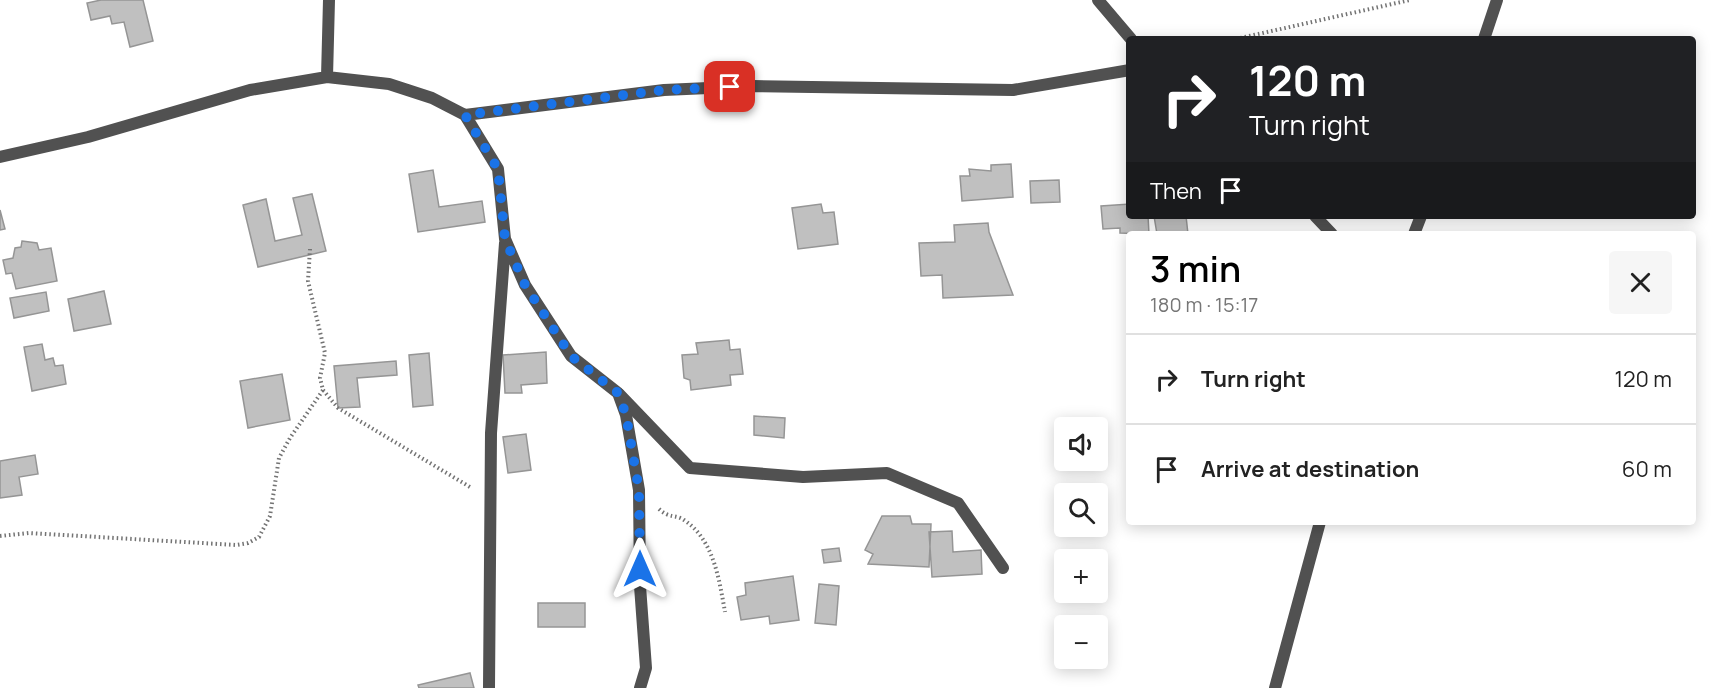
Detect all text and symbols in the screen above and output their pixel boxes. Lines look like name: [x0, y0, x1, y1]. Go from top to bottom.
text: 120 m: [1249, 51, 1366, 109]
icon: right: [1150, 60, 1228, 138]
pin: [704, 61, 755, 112]
icon: arrive: [713, 70, 746, 103]
text: Turn right: [1249, 106, 1370, 143]
icon: arrive: [1214, 174, 1247, 207]
text: Then: [1150, 176, 1202, 206]
text: 3 min: [1150, 244, 1241, 293]
button: close: [1609, 251, 1672, 314]
text: 180 m · 15:17: [1150, 291, 1258, 318]
icon: right: [1150, 363, 1183, 396]
text: Turn right: [1201, 364, 1306, 394]
text: 120 m: [1614, 364, 1672, 394]
map controls: [1054, 417, 1108, 669]
button: sound: [1054, 417, 1108, 471]
icon: arrive: [1150, 453, 1183, 486]
text: Arrive at destination: [1201, 454, 1419, 484]
text: 60 m: [1622, 454, 1672, 484]
button: search: [1054, 483, 1108, 537]
position arrow: [608, 537, 672, 601]
button: +: [1054, 549, 1108, 603]
button: −: [1054, 615, 1108, 669]

